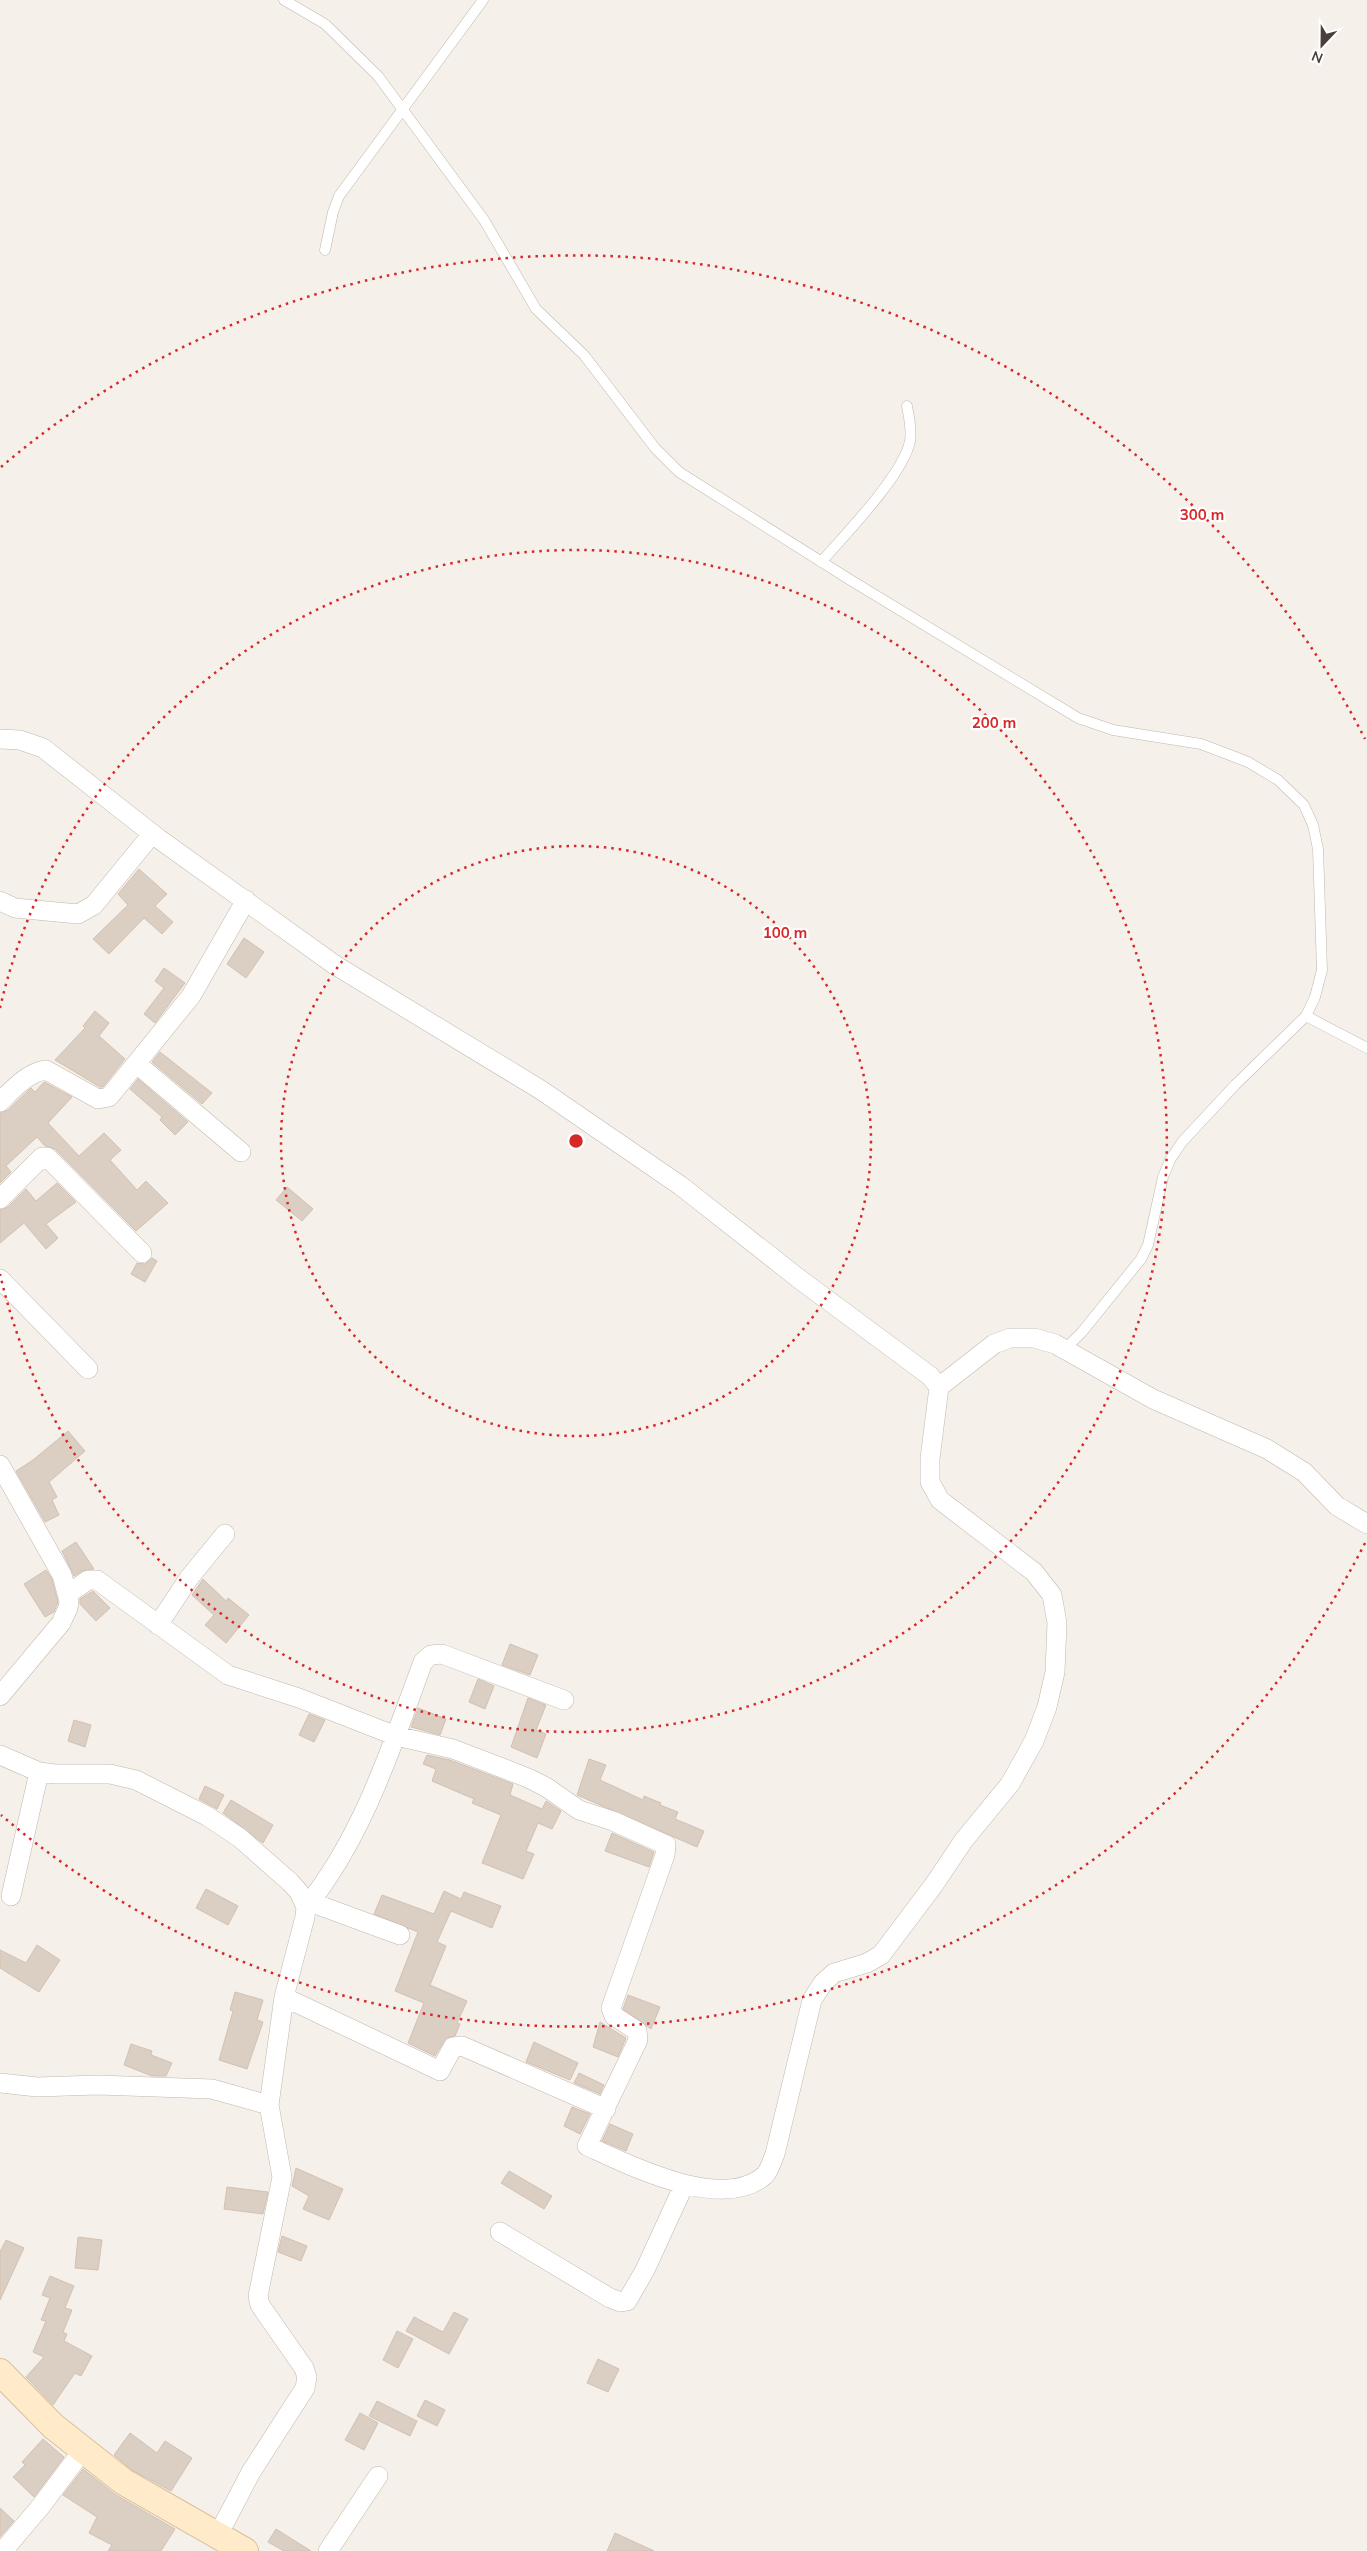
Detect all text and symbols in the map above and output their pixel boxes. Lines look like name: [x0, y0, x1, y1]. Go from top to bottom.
north arrow: [1297, 20, 1347, 70]
text: N: [1309, 47, 1325, 67]
text: 300 m: [1180, 505, 1224, 524]
text: 200 m: [972, 713, 1016, 732]
text: 100 m: [763, 923, 807, 942]
centre of rings: [567, 1132, 585, 1150]

